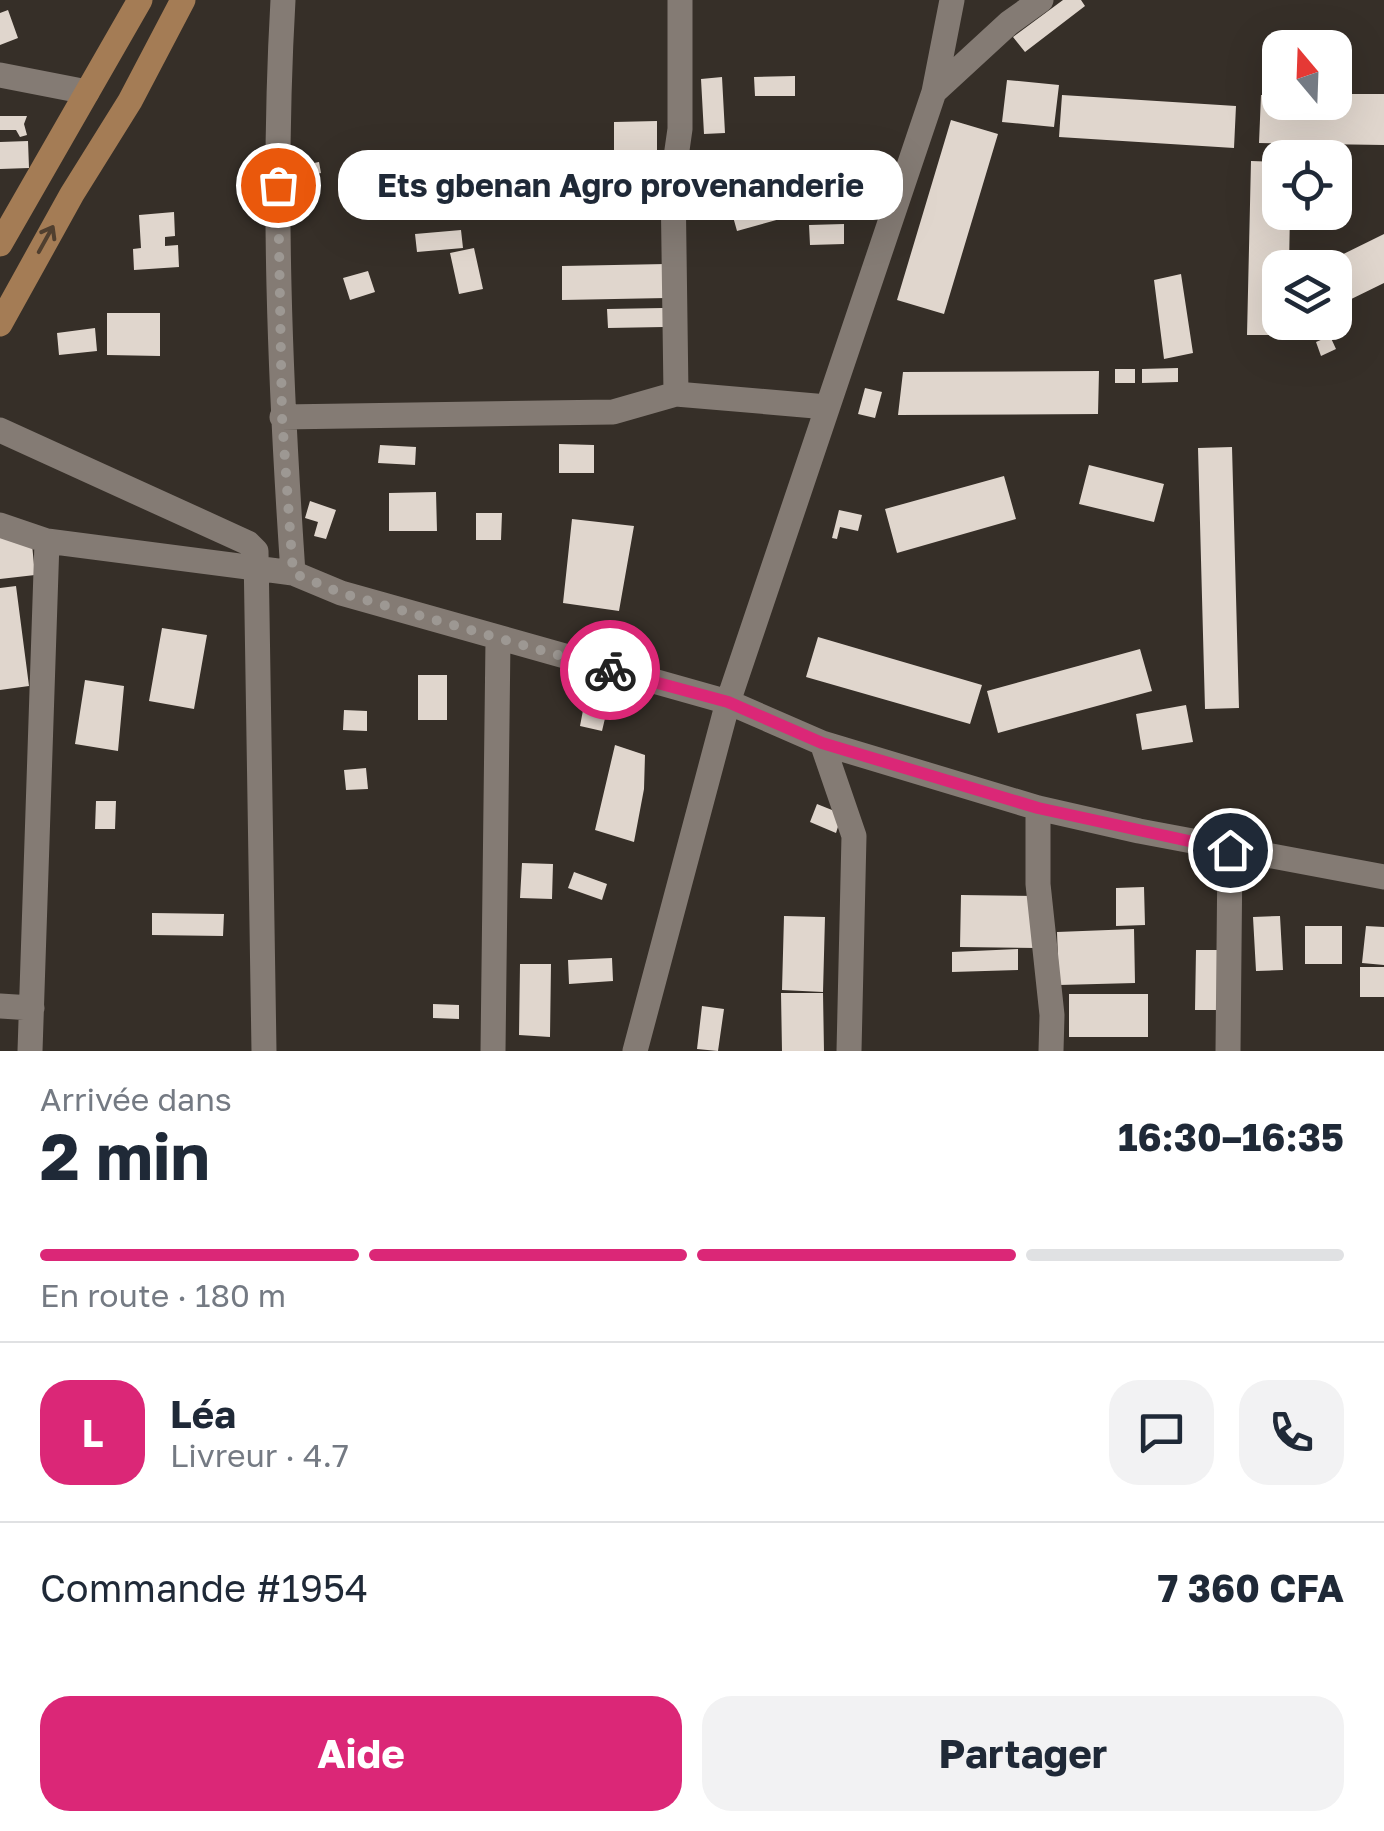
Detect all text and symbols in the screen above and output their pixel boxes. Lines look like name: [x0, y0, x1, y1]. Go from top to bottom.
north arrow: [1262, 30, 1352, 120]
map controls: [1262, 30, 1352, 340]
button: locate: [1262, 140, 1352, 230]
pin: [236, 143, 321, 228]
callout: Ets gbenan Agro provenanderie: [338, 150, 903, 220]
icon: bag: [251, 158, 306, 213]
text: Ets gbenan Agro provenanderie: [377, 166, 864, 204]
one-way arrow: [37, 225, 57, 254]
button: layers: [1262, 250, 1352, 340]
courier: [560, 620, 660, 720]
icon: bike: [583, 643, 638, 698]
pin: [1188, 808, 1273, 893]
icon: home: [1203, 823, 1258, 878]
text: Arrivée dans: [40, 1080, 232, 1118]
text: 16:30–16:35: [1118, 1114, 1344, 1159]
text: 2 min: [40, 1116, 210, 1194]
text: En route · 180 m: [40, 1276, 286, 1314]
button: chat: [1109, 1380, 1214, 1485]
button: phone: [1239, 1380, 1344, 1485]
text: Léa: [170, 1391, 236, 1436]
text: L: [82, 1410, 103, 1455]
text: Livreur · 4.7: [170, 1436, 349, 1474]
text: Commande #1954: [40, 1565, 368, 1610]
text: 7 360 CFA: [1158, 1565, 1344, 1610]
button: Aide: [40, 1696, 682, 1811]
button: Partager: [702, 1696, 1344, 1811]

